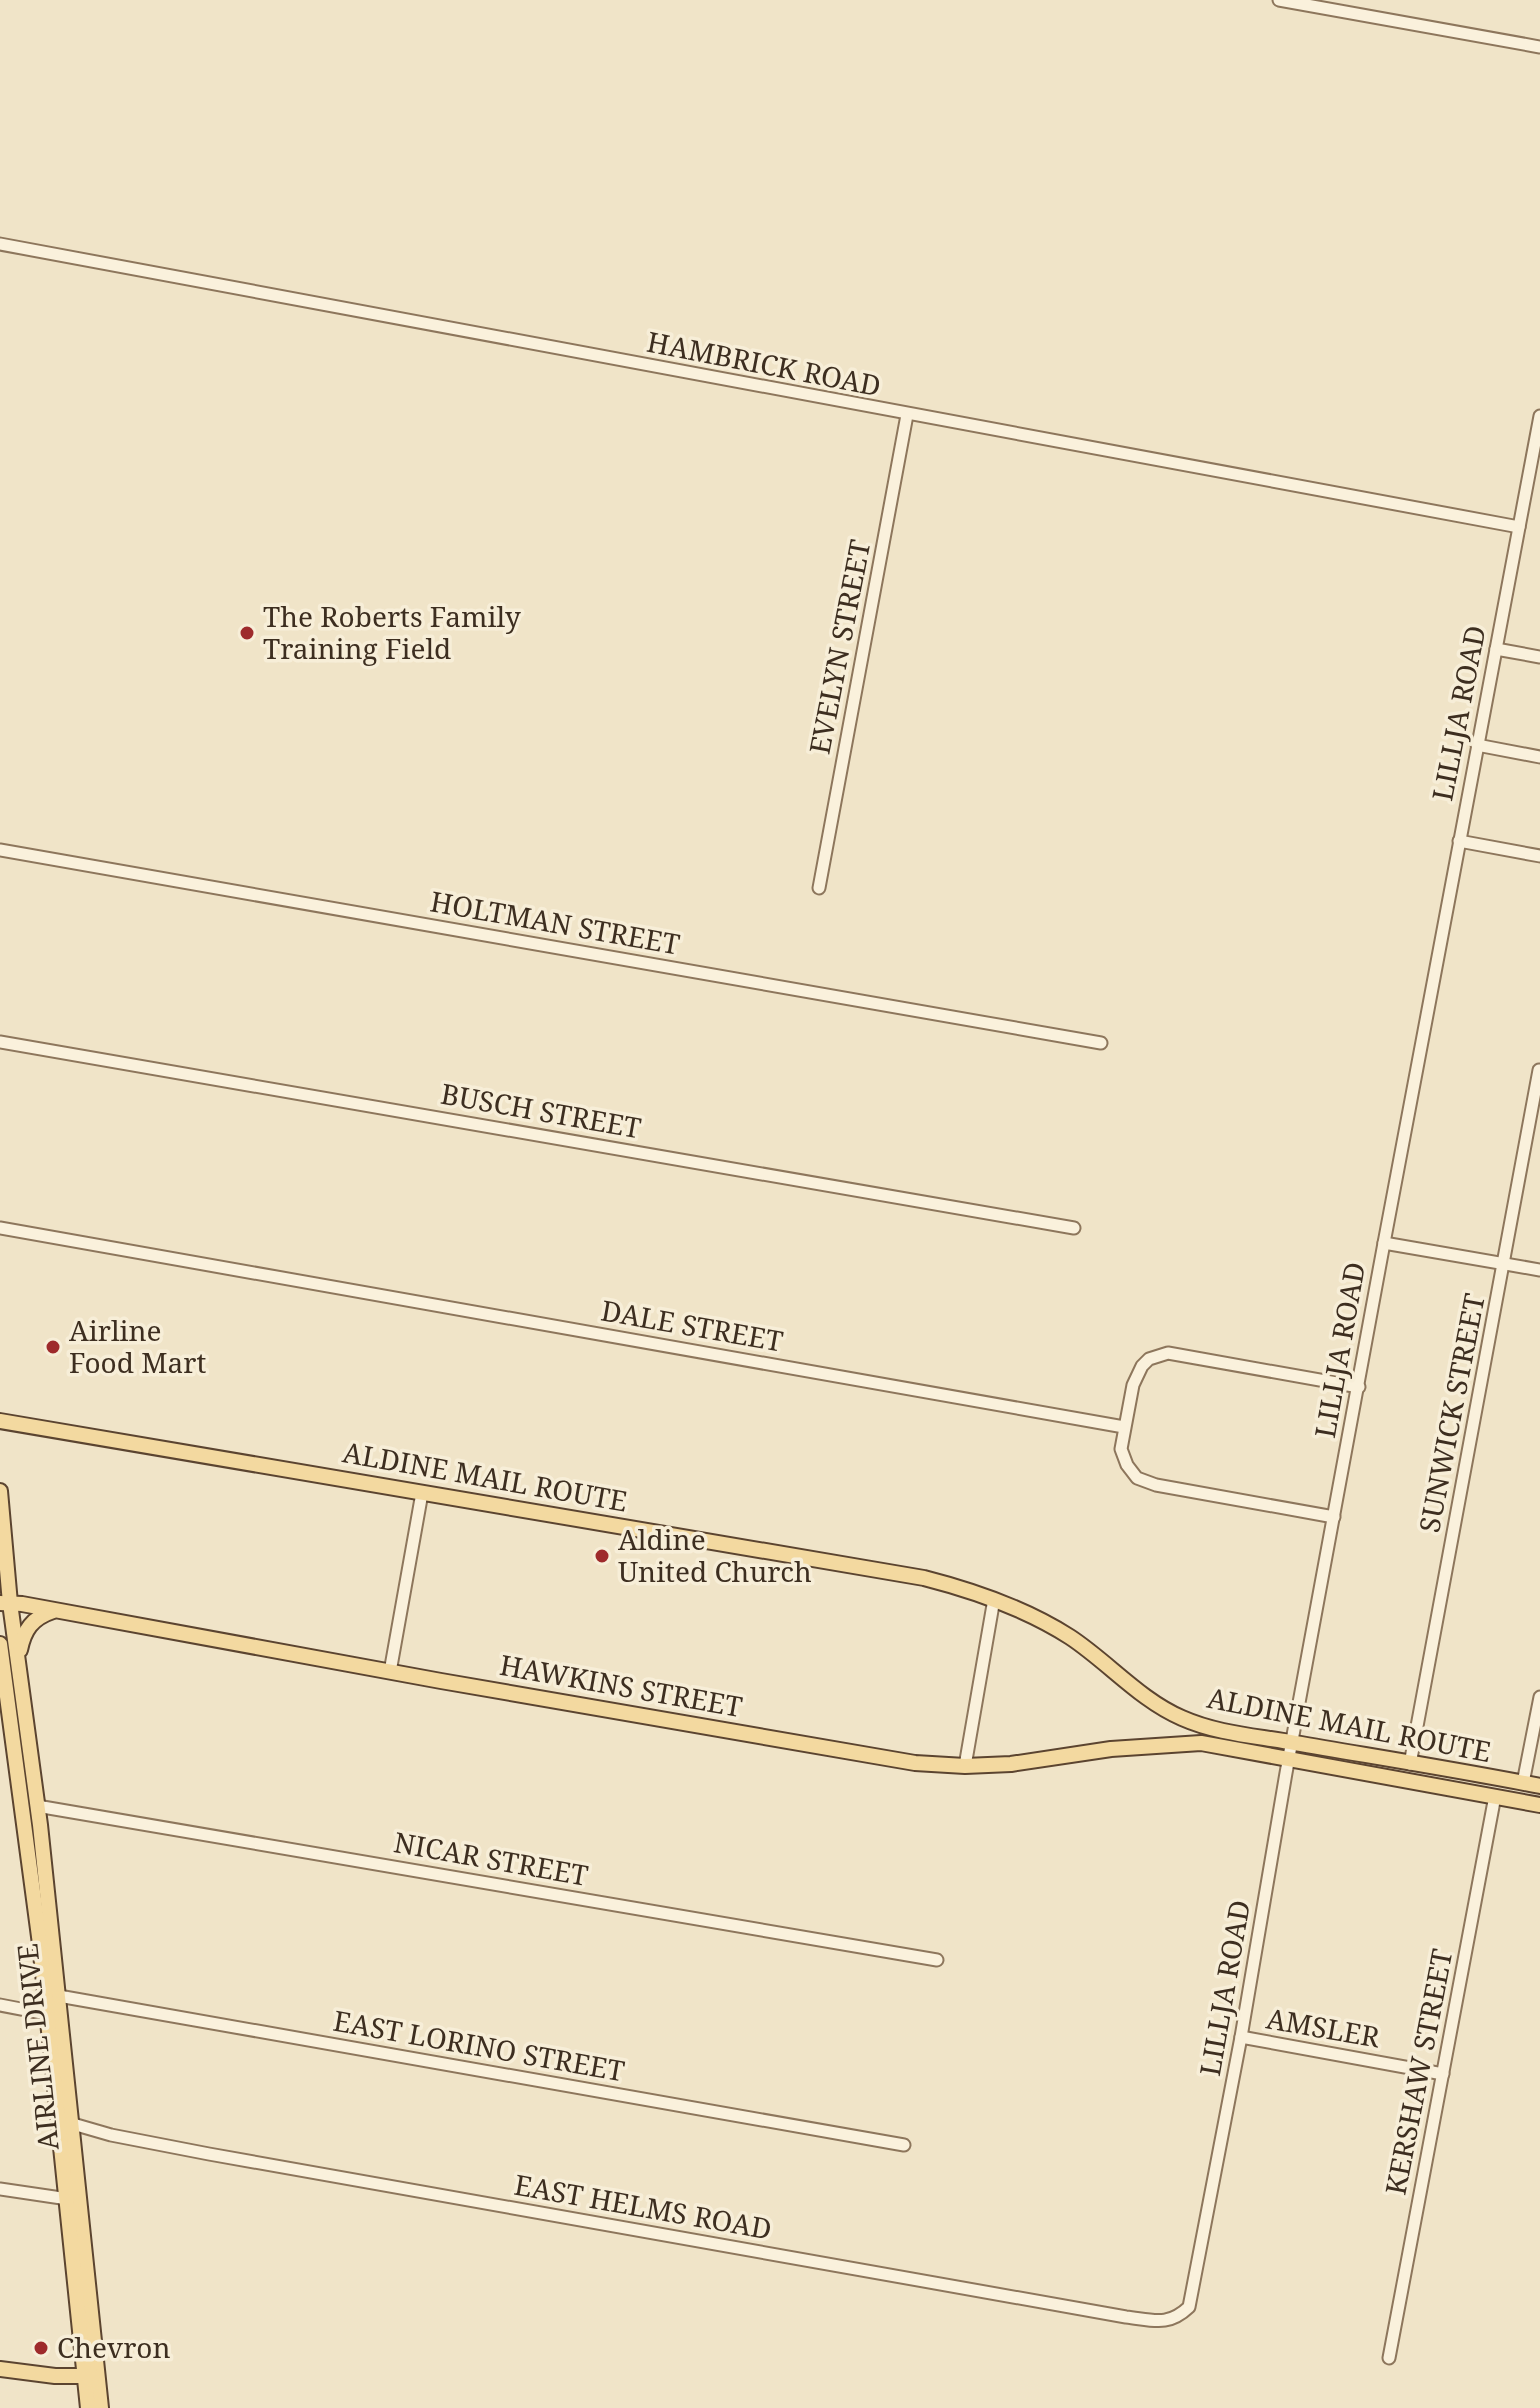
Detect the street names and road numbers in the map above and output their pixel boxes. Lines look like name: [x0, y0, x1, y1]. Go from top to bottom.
street label: HAMBRICK ROAD: [644, 322, 884, 404]
street label: EVELYN STREET: [800, 536, 878, 757]
street label: LILLJA ROAD: [1422, 622, 1494, 804]
street label: HOLTMAN STREET: [428, 881, 683, 963]
street label: BUSCH STREET: [438, 1074, 644, 1146]
street label: LILLJA ROAD: [1305, 1259, 1373, 1441]
street label: DALE STREET: [598, 1290, 786, 1360]
street label: SUNWICK STREET: [1409, 1290, 1493, 1536]
street label: ALDINE MAIL ROUTE: [340, 1432, 630, 1520]
street label: HAWKINS STREET: [497, 1645, 745, 1725]
street label: ALDINE MAIL ROUTE: [1204, 1678, 1494, 1770]
street label: NICAR STREET: [391, 1822, 591, 1894]
street label: LILLJA ROAD: [1190, 1897, 1258, 2079]
street label: AIRLINE DRIVE: [7, 1942, 67, 2152]
street label: KERSHAW STREET: [1376, 1946, 1460, 2198]
street label: AMSLER: [1263, 1998, 1383, 2056]
street label: EAST LORINO STREET: [331, 2001, 628, 2089]
street label: EAST HELMS ROAD: [512, 2165, 775, 2247]

